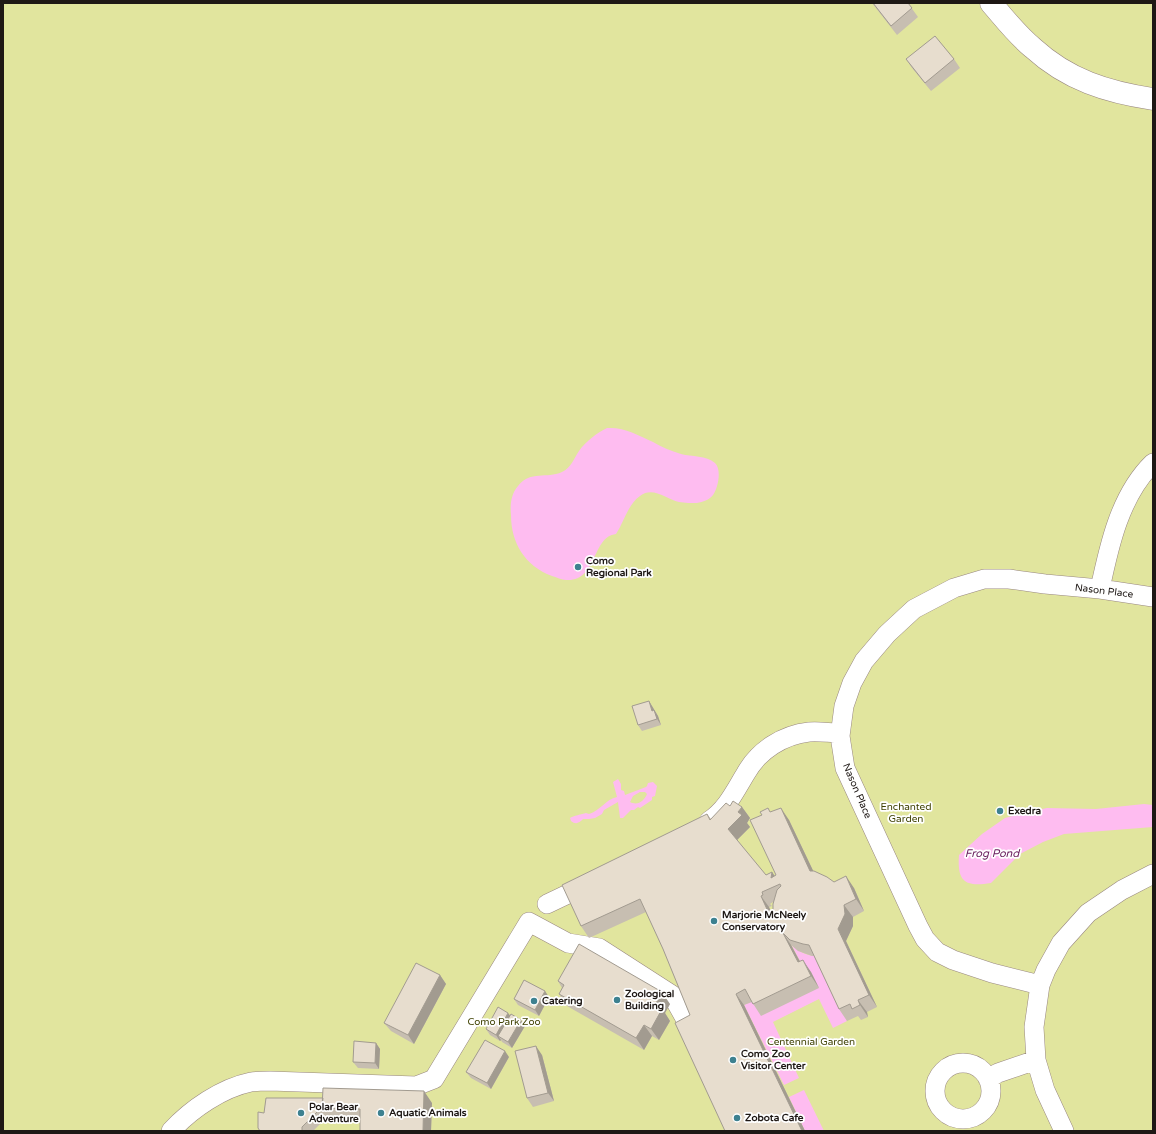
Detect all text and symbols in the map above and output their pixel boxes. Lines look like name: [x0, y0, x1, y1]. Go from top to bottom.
place label: Como Regional Park: [586, 555, 652, 579]
marker: Como Regional Park: [573, 562, 583, 572]
street label: Nason Place: [1074, 581, 1134, 601]
street label: Nason Place: [840, 762, 874, 821]
park label: Enchanted Garden: [880, 801, 932, 825]
place label: Exedra: [1008, 805, 1041, 817]
marker: Exedra: [995, 806, 1005, 816]
water label: Frog Pond: [965, 847, 1021, 860]
place label: Marjorie McNeely Conservatory: [722, 909, 807, 933]
marker: Marjorie McNeely Conservatory: [709, 916, 719, 926]
place label: Zoological Building: [625, 988, 674, 1012]
place label: Catering: [542, 995, 583, 1007]
marker: Zoological Building: [612, 995, 622, 1005]
marker: Catering: [529, 996, 539, 1006]
park label: Como Park Zoo: [467, 1016, 541, 1028]
park label: Centennial Garden: [767, 1036, 855, 1048]
place label: Como Zoo Visitor Center: [741, 1048, 806, 1072]
marker: Como Zoo Visitor Center: [728, 1055, 738, 1065]
place label: Polar Bear Adventure: [309, 1101, 359, 1125]
place label: Aquatic Animals: [389, 1107, 467, 1119]
marker: Polar Bear Adventure: [296, 1108, 306, 1118]
marker: Aquatic Animals: [376, 1108, 386, 1118]
place label: Zobota Cafe: [745, 1112, 804, 1124]
marker: Zobota Cafe: [732, 1113, 742, 1123]

